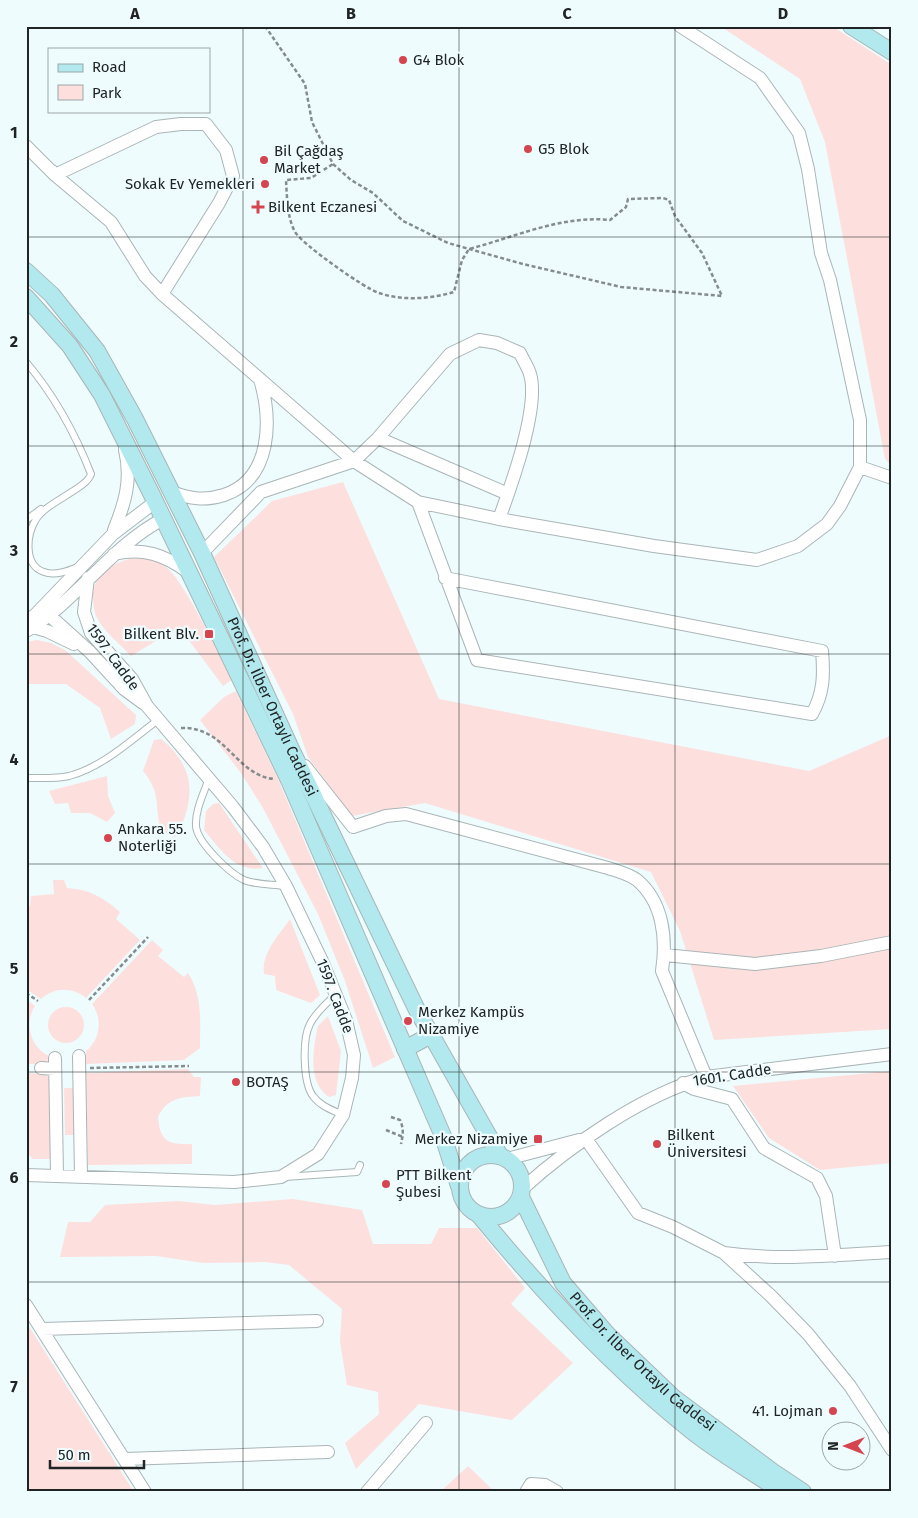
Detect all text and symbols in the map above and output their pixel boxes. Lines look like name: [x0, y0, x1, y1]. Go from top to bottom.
text: A: [129, 4, 140, 23]
text: B: [346, 4, 356, 23]
text: C: [562, 4, 572, 23]
text: D: [778, 4, 788, 23]
legend: [48, 48, 210, 112]
place label: G4 Blok: [413, 51, 465, 69]
marker: G4 Blok: [397, 54, 409, 66]
text: Road: [92, 58, 127, 76]
text: Park: [92, 84, 122, 102]
text: 1: [10, 123, 18, 142]
place label: G5 Blok: [538, 140, 589, 158]
place label: Bil Çağdaş Market: [274, 142, 344, 177]
marker: G5 Blok: [522, 143, 534, 155]
marker: Bil Çağdaş Market: [258, 154, 270, 166]
place label: Sokak Ev Yemekleri: [125, 175, 255, 193]
marker: Sokak Ev Yemekleri: [259, 178, 271, 190]
place label: Bilkent Eczanesi: [268, 198, 377, 216]
marker: Bilkent Eczanesi: [252, 201, 264, 213]
text: 2: [10, 332, 18, 351]
text: 3: [9, 541, 18, 560]
street label: Prof. Dr. İlber Ortaylı Caddesi: [223, 614, 321, 799]
street label: 1597. Cadde: [83, 620, 143, 694]
place label: Bilkent Blv.: [124, 625, 199, 643]
marker: Bilkent Blv.: [203, 628, 215, 640]
text: 4: [9, 750, 19, 769]
place label: Ankara 55. Noterliği: [118, 820, 187, 855]
marker: Ankara 55. Noterliği: [102, 832, 114, 844]
street label: 1597. Cadde: [313, 956, 357, 1036]
text: 5: [10, 959, 19, 978]
place label: Merkez Kampüs Nizamiye: [418, 1003, 524, 1038]
marker: Merkez Kampüs Nizamiye: [402, 1015, 414, 1027]
street label: 1601. Cadde: [692, 1060, 772, 1090]
place label: BOTAŞ: [246, 1073, 289, 1091]
marker: BOTAŞ: [230, 1076, 242, 1088]
place label: Bilkent Üniversitesi: [667, 1126, 747, 1161]
place label: Merkez Nizamiye: [415, 1130, 528, 1148]
marker: Merkez Nizamiye: [532, 1133, 544, 1145]
marker: Bilkent Üniversitesi: [651, 1138, 663, 1150]
place label: PTT Bilkent Şubesi: [396, 1166, 472, 1201]
text: 6: [9, 1168, 19, 1187]
marker: PTT Bilkent Şubesi: [380, 1178, 392, 1190]
street label: Prof. Dr. İlber Ortaylı Caddesi: [566, 1288, 719, 1435]
text: 7: [10, 1377, 18, 1396]
place label: 41. Lojman: [752, 1402, 823, 1420]
marker: 41. Lojman: [827, 1405, 839, 1417]
north arrow: [820, 1420, 870, 1470]
scale bar: [50, 1438, 144, 1470]
text: N: [825, 1441, 842, 1451]
text: 50 m: [58, 1446, 91, 1464]

